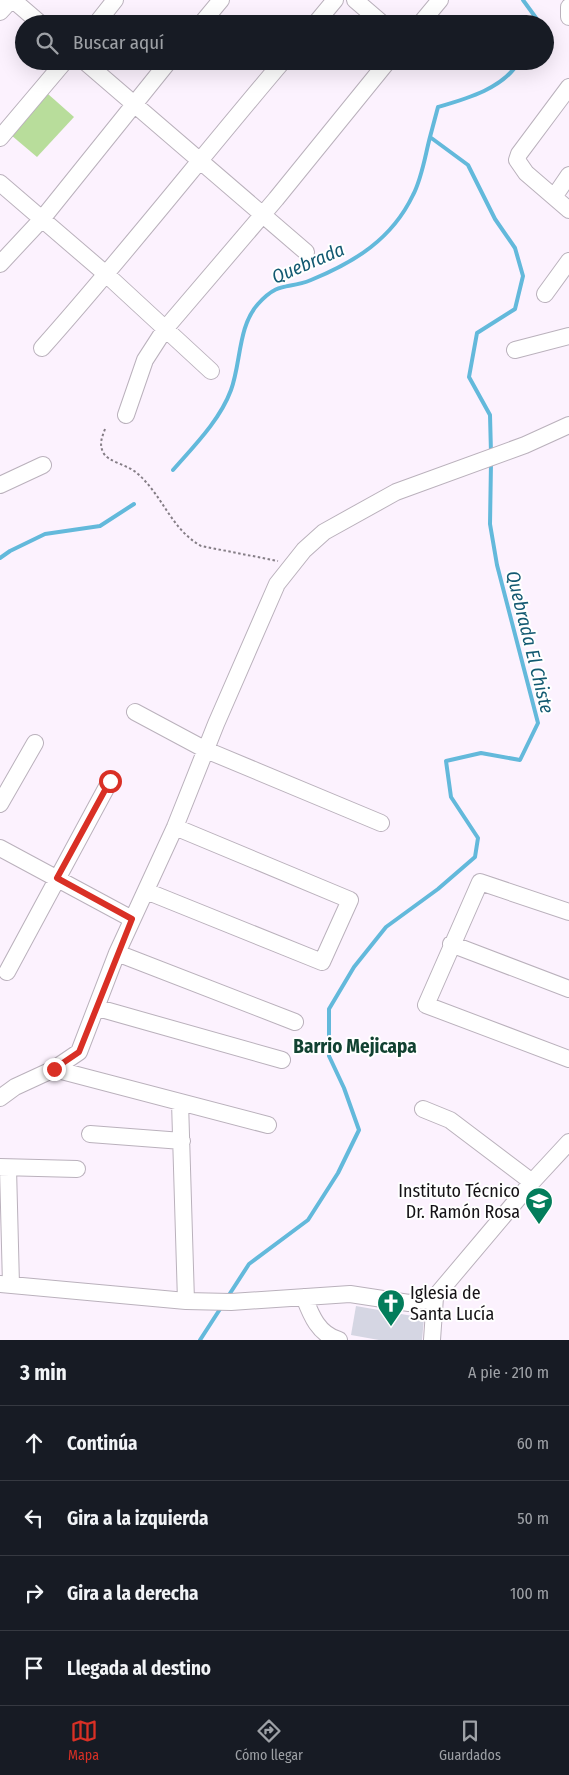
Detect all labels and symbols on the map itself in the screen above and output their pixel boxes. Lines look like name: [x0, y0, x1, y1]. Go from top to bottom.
water label: Quebrada: [268, 237, 348, 289]
water label: Quebrada El Chiste: [501, 568, 559, 716]
route start: [99, 770, 122, 793]
district label: Barrio Mejicapa: [293, 1035, 417, 1058]
route end: [43, 1058, 66, 1081]
place label: Instituto Técnico Dr. Ramón Rosa: [398, 1180, 520, 1223]
school or university icon: Instituto Técnico Dr. Ramón Rosa: [524, 1186, 554, 1225]
place label: Iglesia de Santa Lucía: [410, 1282, 494, 1325]
church icon: Iglesia de Santa Lucía: [376, 1288, 406, 1327]

